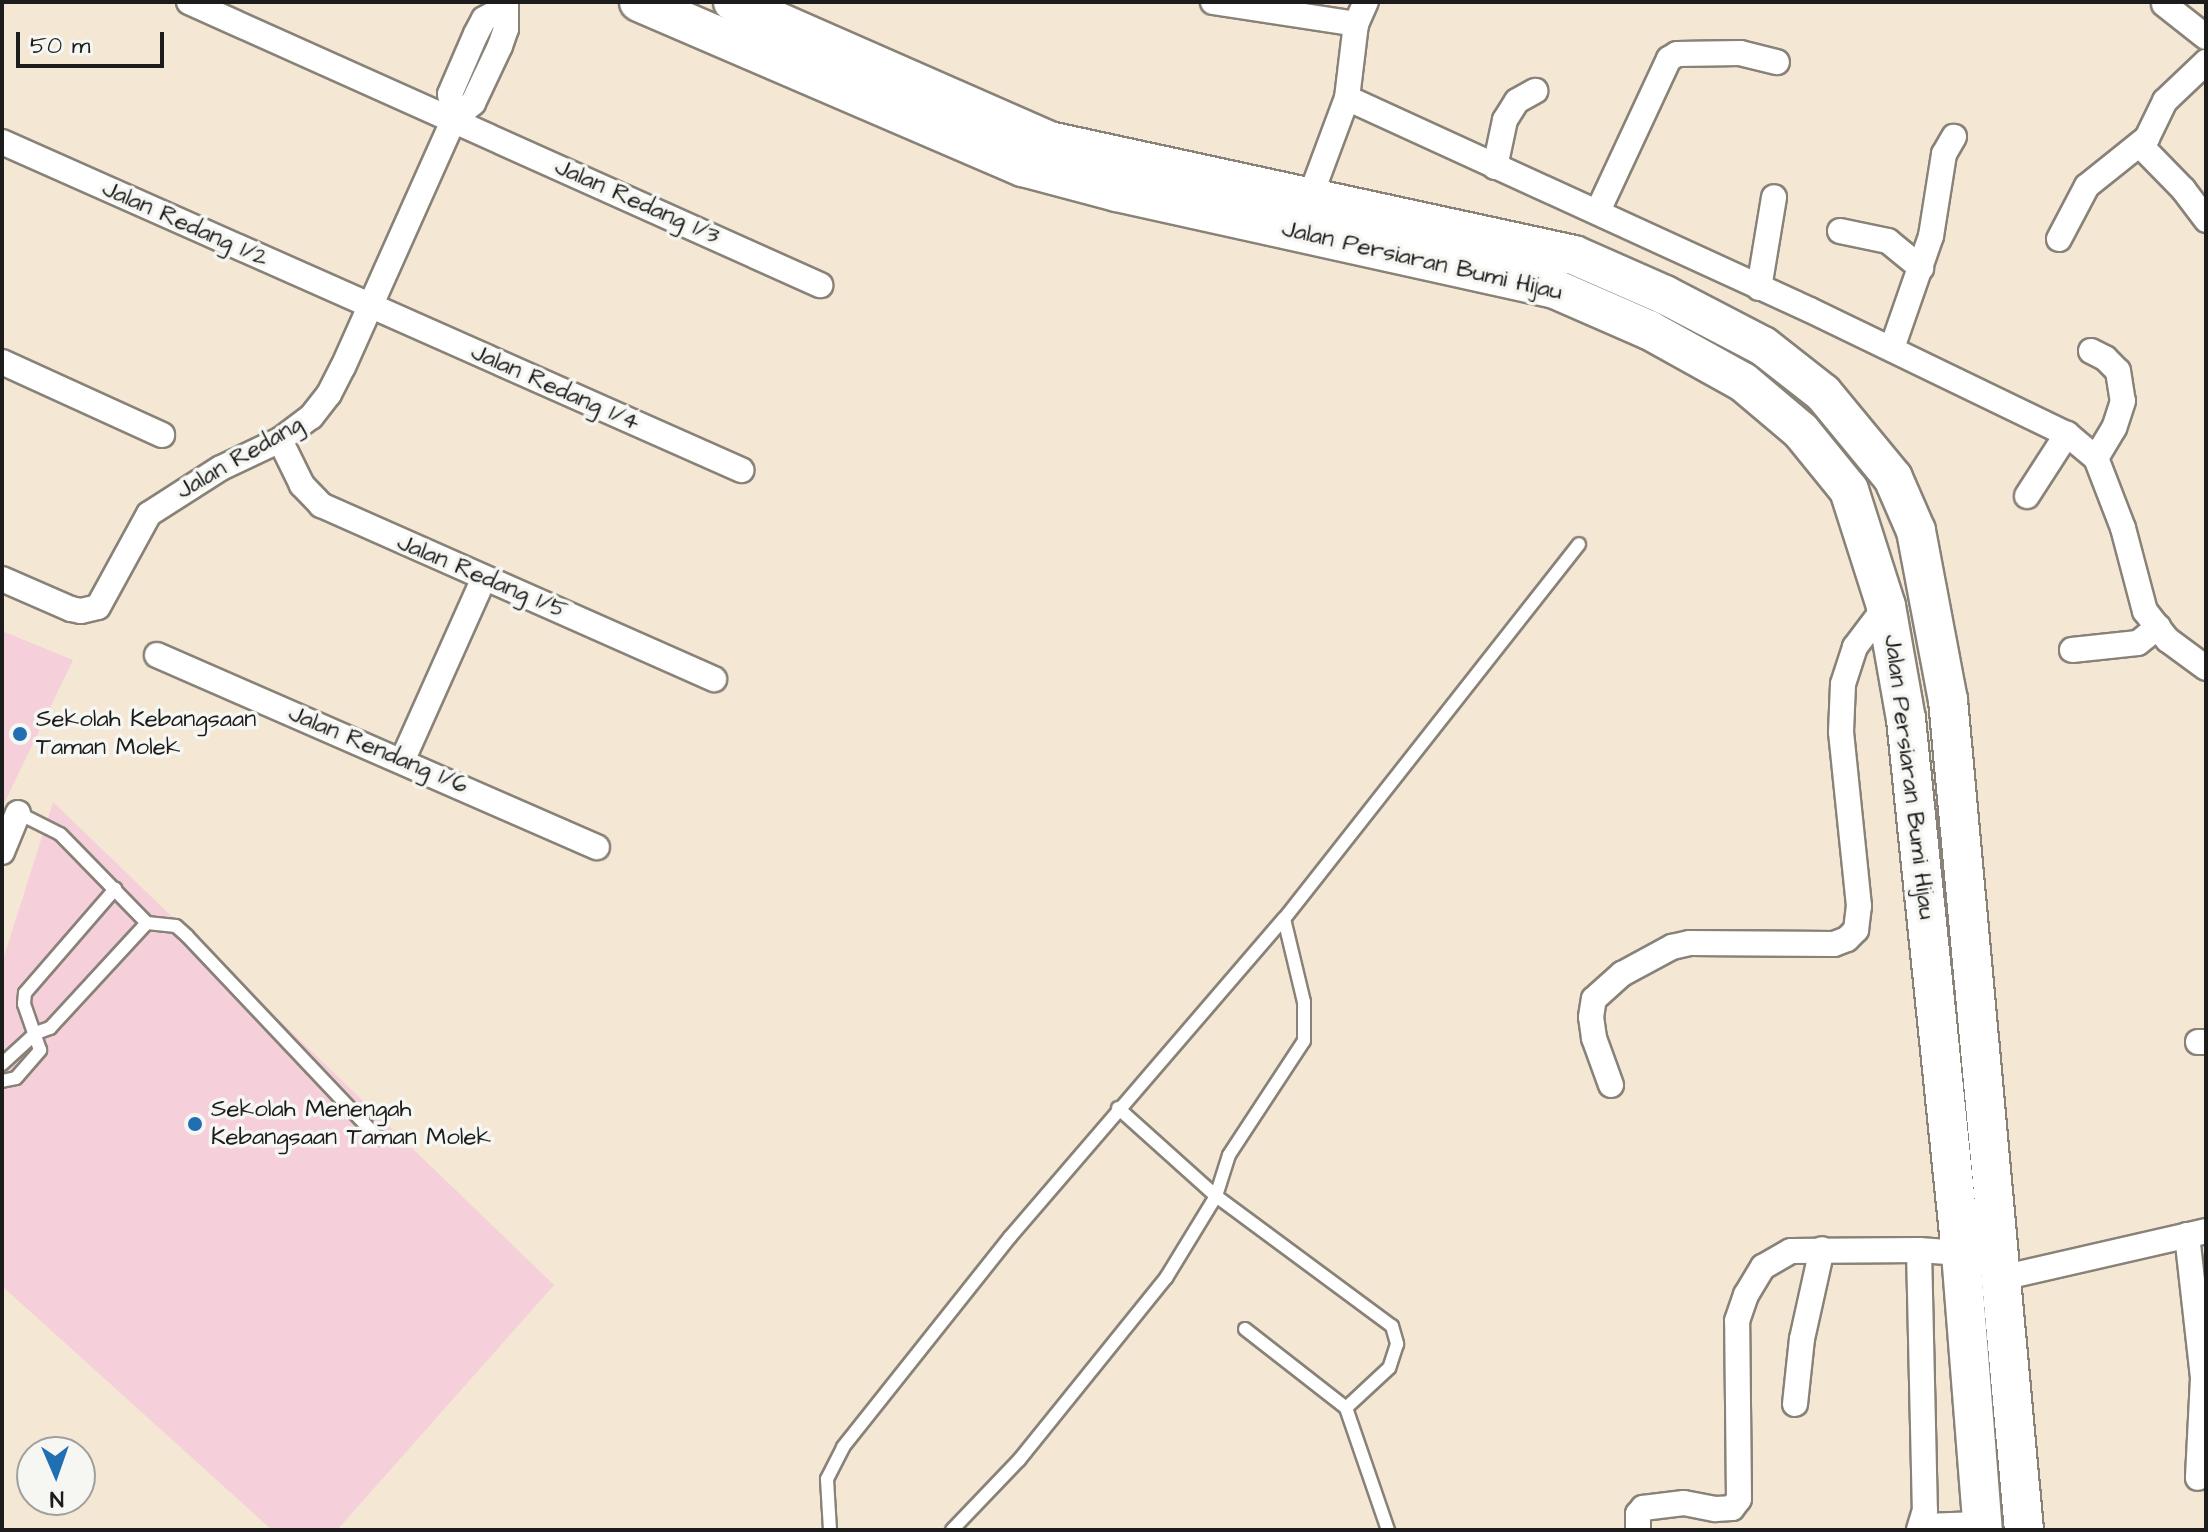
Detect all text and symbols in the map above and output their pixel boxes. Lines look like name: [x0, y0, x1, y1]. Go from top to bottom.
scale bar: [20, 16, 168, 66]
text: 50 m: [30, 29, 90, 63]
street label: Jalan Redang 1/3: [550, 153, 724, 251]
street label: Jalan Redang 1/2: [97, 174, 273, 274]
street label: Jalan Persiaran Bumi Hijau: [1279, 215, 1565, 307]
street label: Jalan Redang 1/4: [466, 338, 644, 438]
street label: Jalan Redang: [172, 410, 308, 506]
street label: Jalan Redang 1/5: [393, 528, 571, 626]
street label: Jalan Persiaran Bumi Hijau: [1877, 633, 1941, 921]
street label: Jalan Rendang 1/6: [284, 699, 472, 801]
place label: Sekolah Kebangsaan Taman Molek: [36, 706, 256, 762]
marker: Sekolah Kebangsaan Taman Molek: [11, 725, 29, 743]
place label: Sekolah Menengah Kebangsaan Taman Molek: [211, 1096, 491, 1152]
marker: Sekolah Menengah Kebangsaan Taman Molek: [186, 1115, 204, 1133]
north arrow: [16, 1436, 96, 1516]
text: N: [49, 1483, 64, 1514]

